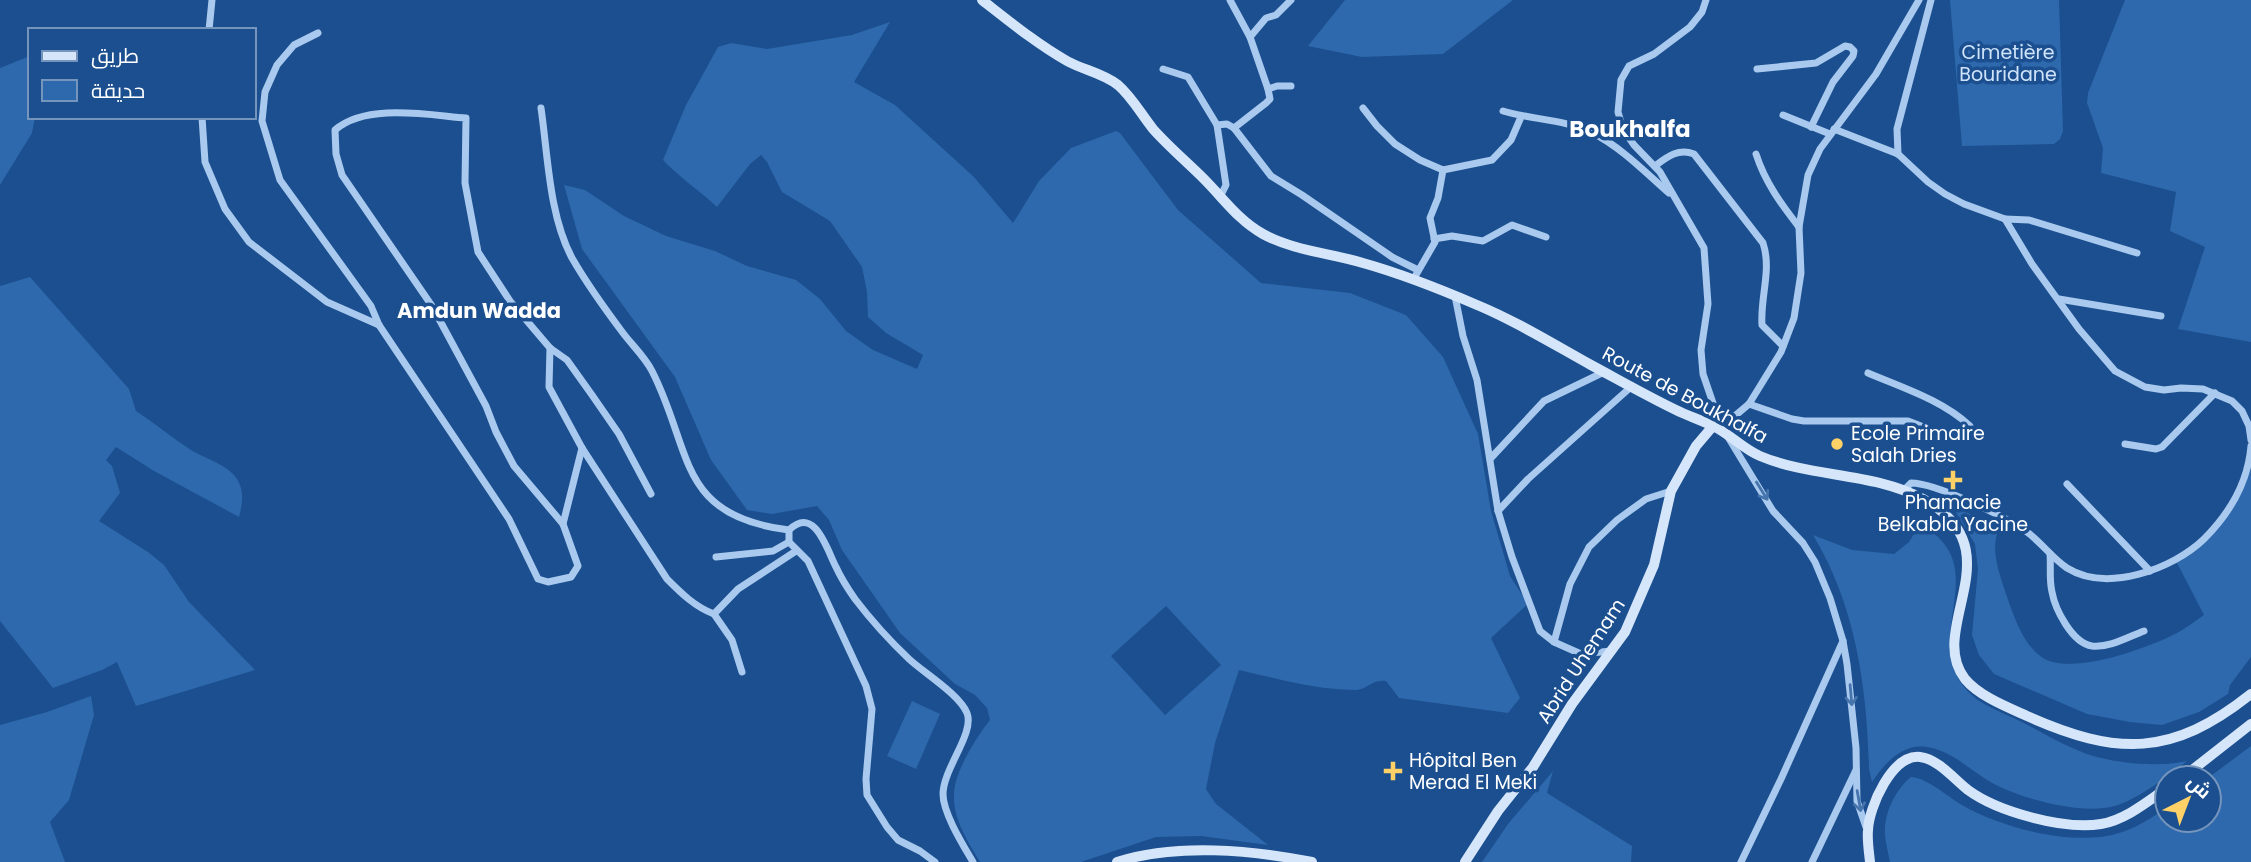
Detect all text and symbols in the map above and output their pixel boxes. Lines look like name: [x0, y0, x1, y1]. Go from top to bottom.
legend: [28, 28, 256, 119]
park label: Cimetière Bouridane: [1959, 39, 2057, 88]
text: طريق: [91, 41, 139, 70]
text: حديقة: [91, 76, 145, 105]
district label: Boukhalfa: [1569, 113, 1691, 145]
district label: Amdun Wadda: [397, 296, 561, 325]
street label: Route de Boukhalfa: [1597, 340, 1773, 450]
place label: Ecole Primaire Salah Dries: [1851, 420, 1985, 469]
marker: Ecole Primaire Salah Dries: [1829, 436, 1845, 452]
marker: Phamacie Belkabla Yacine: [1945, 472, 1961, 488]
one-way arrow: [1755, 481, 1769, 501]
place label: Phamacie Belkabla Yacine: [1878, 489, 2028, 538]
street label: Abrid Uhemam: [1530, 593, 1632, 729]
one-way arrow: [1845, 683, 1858, 706]
place label: Hôpital Ben Merad El Meki: [1409, 747, 1537, 796]
marker: Hôpital Ben Merad El Meki: [1383, 761, 1403, 781]
north arrow: [2153, 764, 2223, 834]
text: ش: [2181, 769, 2217, 805]
one-way arrow: [1853, 789, 1866, 811]

